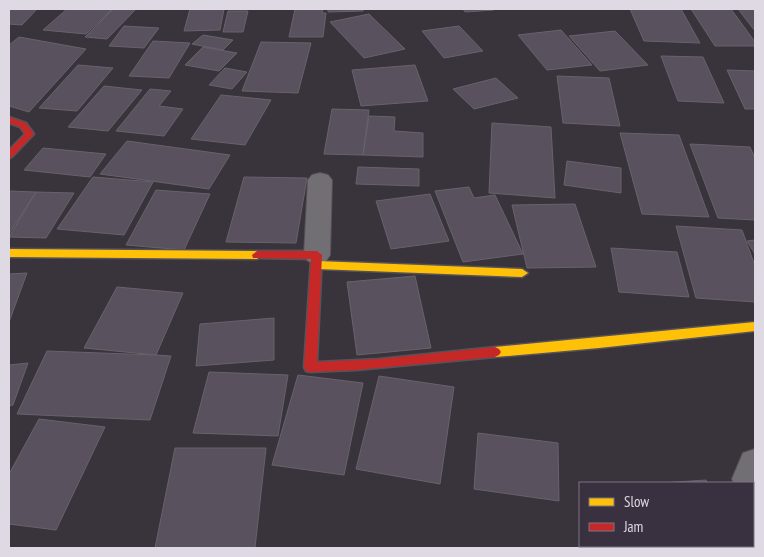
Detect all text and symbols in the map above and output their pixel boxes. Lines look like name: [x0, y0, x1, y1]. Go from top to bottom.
legend: [579, 482, 754, 547]
text: Slow: [624, 492, 649, 511]
text: Jam: [623, 517, 643, 536]

